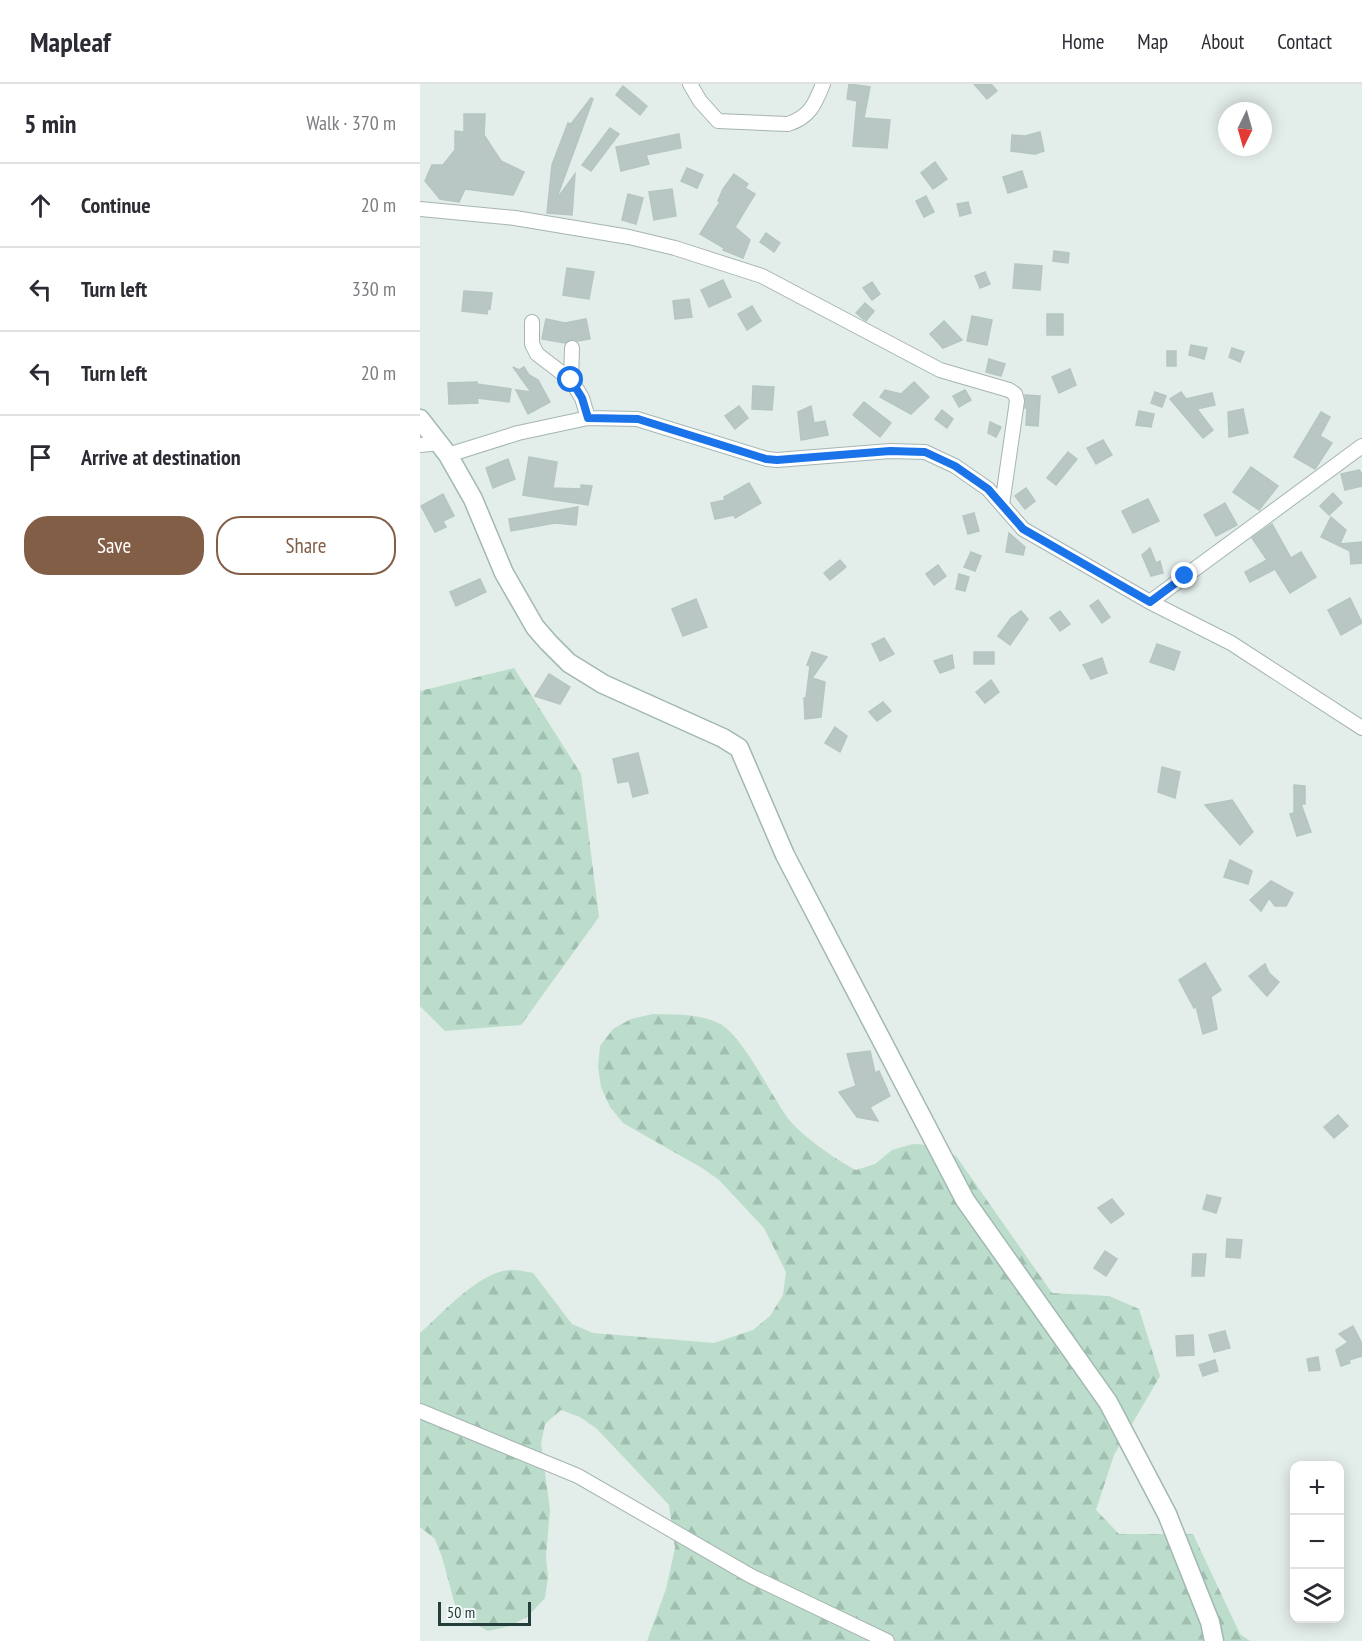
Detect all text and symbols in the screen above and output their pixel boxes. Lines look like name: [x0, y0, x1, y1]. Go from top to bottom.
text: Mapleaf: [30, 23, 111, 60]
text: Home: [1062, 28, 1104, 55]
text: Map: [1137, 28, 1168, 55]
text: About: [1201, 28, 1244, 55]
text: Contact: [1277, 28, 1332, 55]
north arrow: [1218, 102, 1272, 156]
text: 5 min: [24, 107, 77, 140]
text: Walk · 370 m: [306, 110, 396, 136]
icon: ahead: [24, 189, 57, 222]
text: Continue: [81, 191, 151, 219]
text: 20 m: [361, 192, 396, 218]
icon: left: [24, 273, 57, 306]
text: Turn left: [81, 275, 147, 303]
text: 330 m: [352, 276, 396, 302]
icon: left: [24, 357, 57, 390]
text: Turn left: [81, 359, 147, 387]
text: 20 m: [361, 360, 396, 386]
route start: [557, 366, 583, 392]
icon: arrive: [24, 441, 57, 474]
text: Arrive at destination: [81, 443, 241, 471]
button: Save: [24, 516, 204, 575]
button: Share: [216, 516, 396, 575]
route end: [1171, 562, 1197, 588]
map controls: [1290, 1461, 1344, 1623]
button: +: [1290, 1461, 1344, 1515]
button: −: [1290, 1515, 1344, 1569]
button: layers: [1290, 1569, 1344, 1623]
scale bar: [438, 1599, 531, 1626]
text: 50 m: [447, 1602, 475, 1622]

